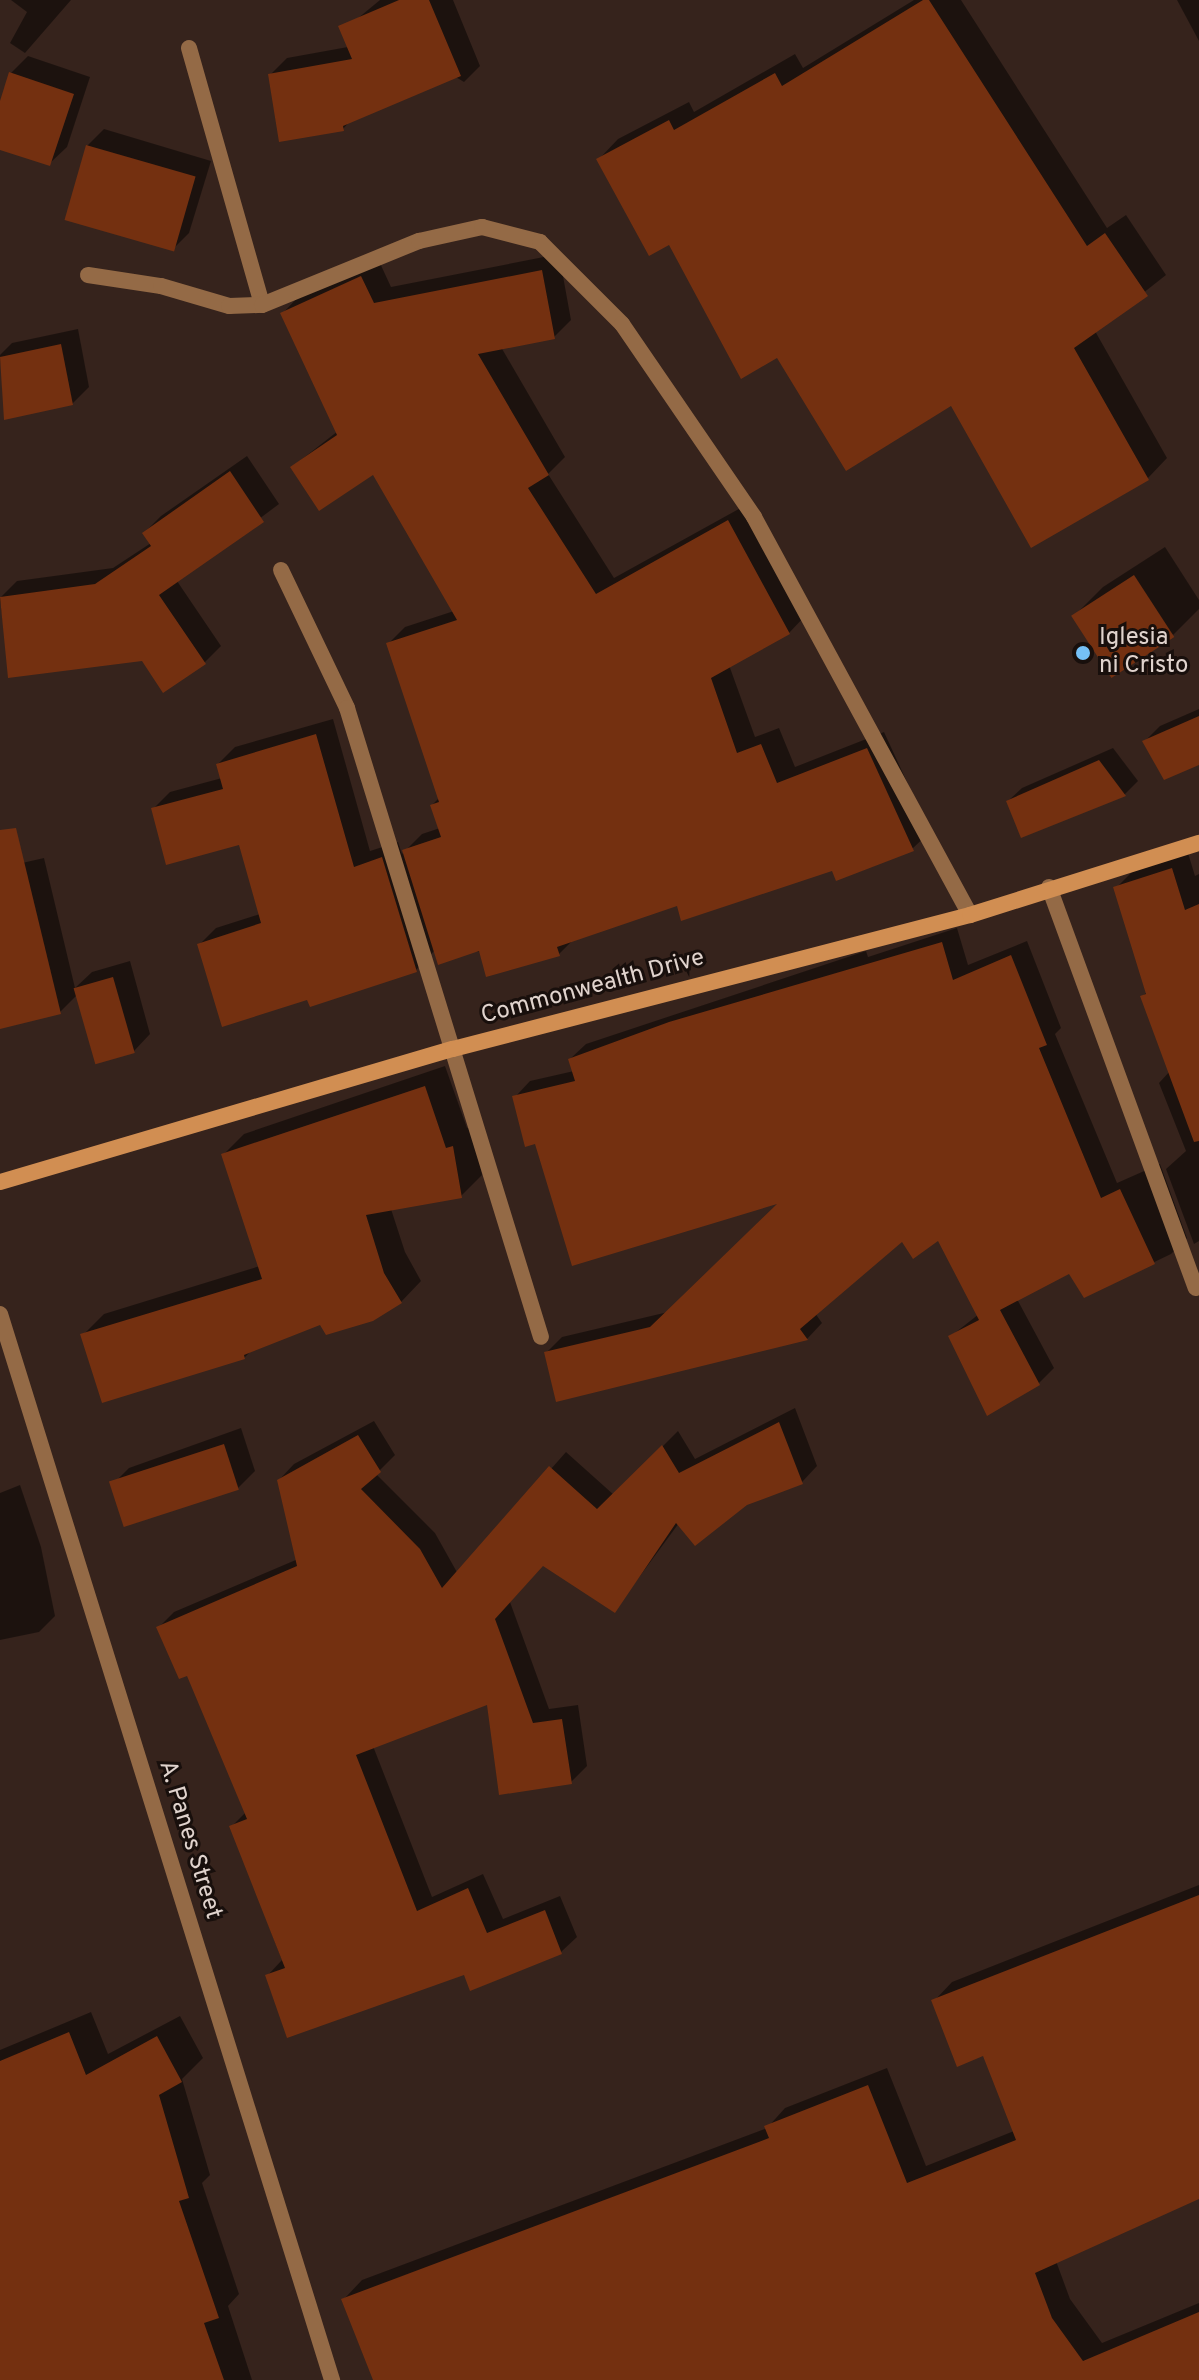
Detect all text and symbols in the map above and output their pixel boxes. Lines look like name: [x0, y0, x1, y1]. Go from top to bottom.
place label: Iglesia ni Cristo: [1099, 625, 1188, 681]
marker: Iglesia ni Cristo: [1074, 644, 1092, 662]
street label: Commonwealth Drive: [478, 944, 708, 1032]
street label: A. Panes Street: [151, 1757, 227, 1923]

